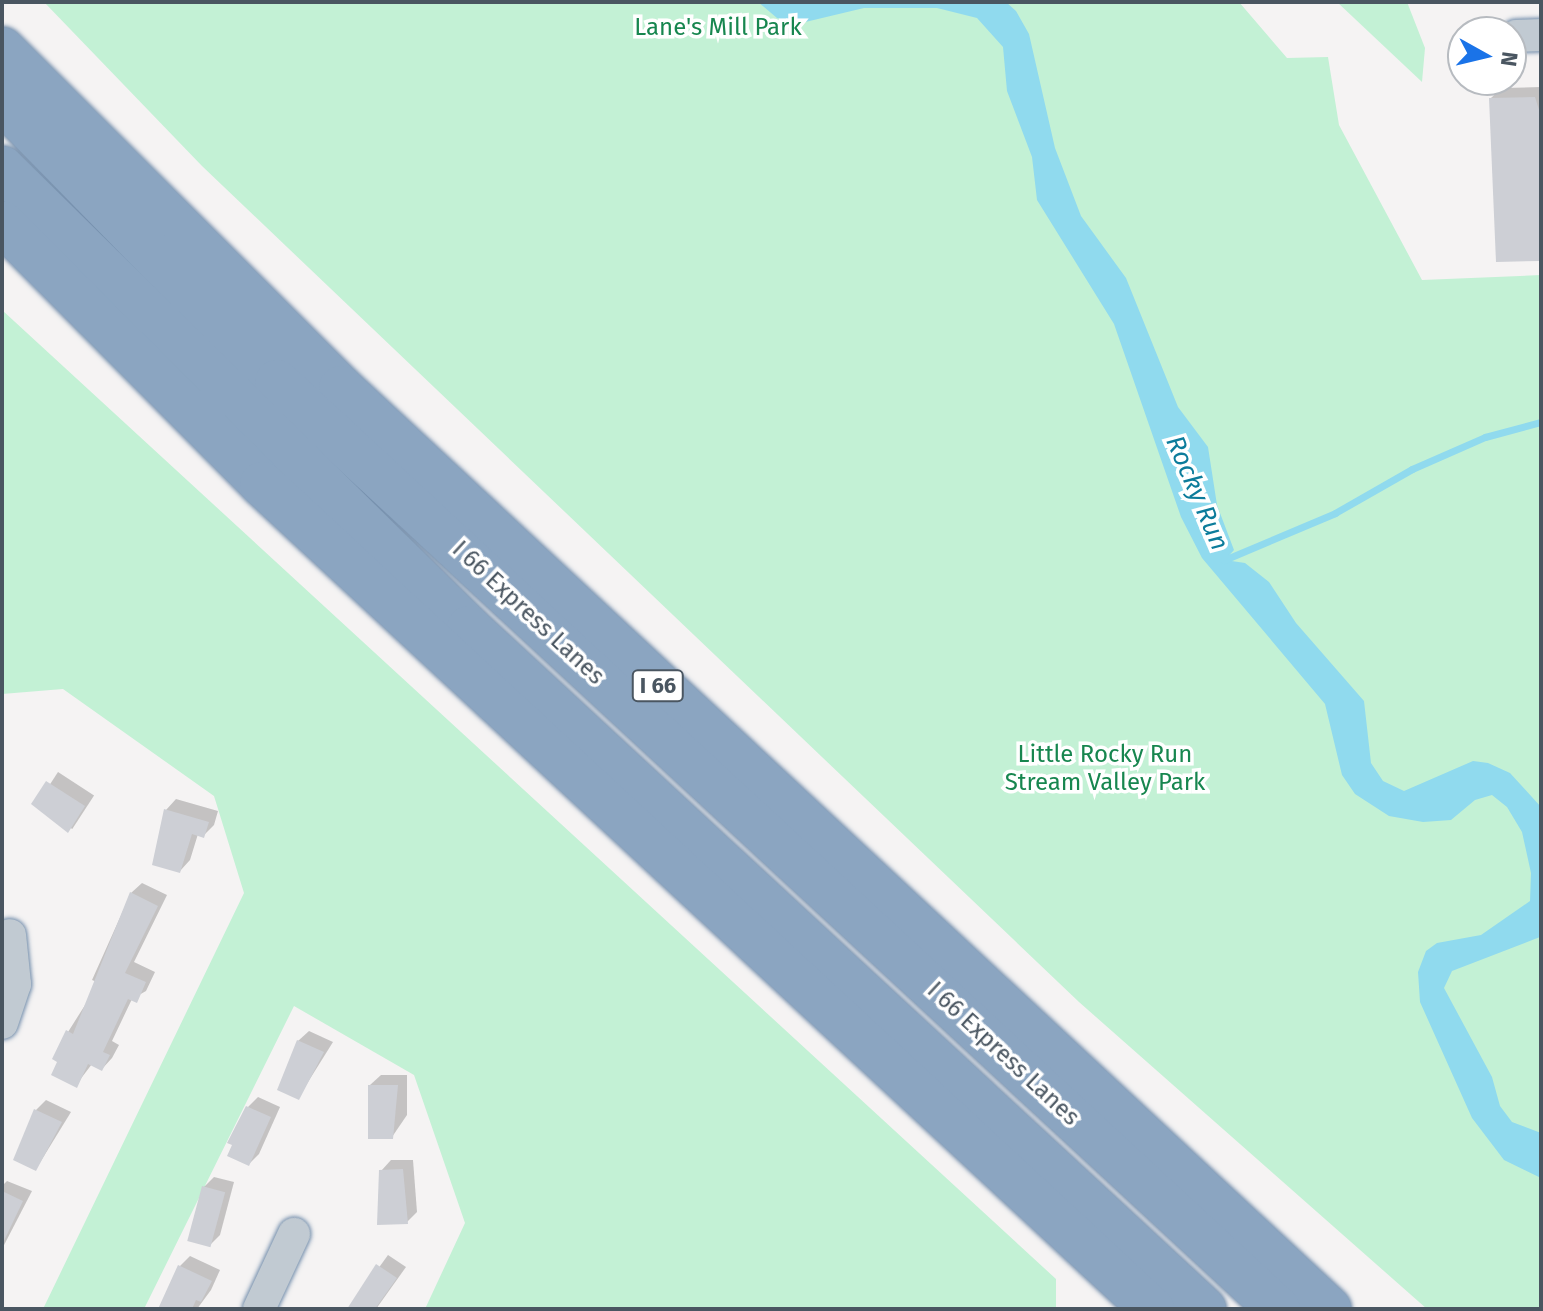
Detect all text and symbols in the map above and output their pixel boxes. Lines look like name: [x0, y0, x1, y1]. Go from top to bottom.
park label: Lane's Mill Park: [634, 14, 802, 42]
north arrow: [1447, 16, 1527, 96]
text: N: [1495, 50, 1524, 68]
water label: Rocky Run: [1159, 431, 1235, 555]
street label: I 66 Express Lanes: [446, 535, 610, 691]
road number: I 66: [630, 668, 686, 704]
park label: Little Rocky Run Stream Valley Park: [1005, 741, 1205, 797]
street label: I 66 Express Lanes: [921, 976, 1085, 1132]

